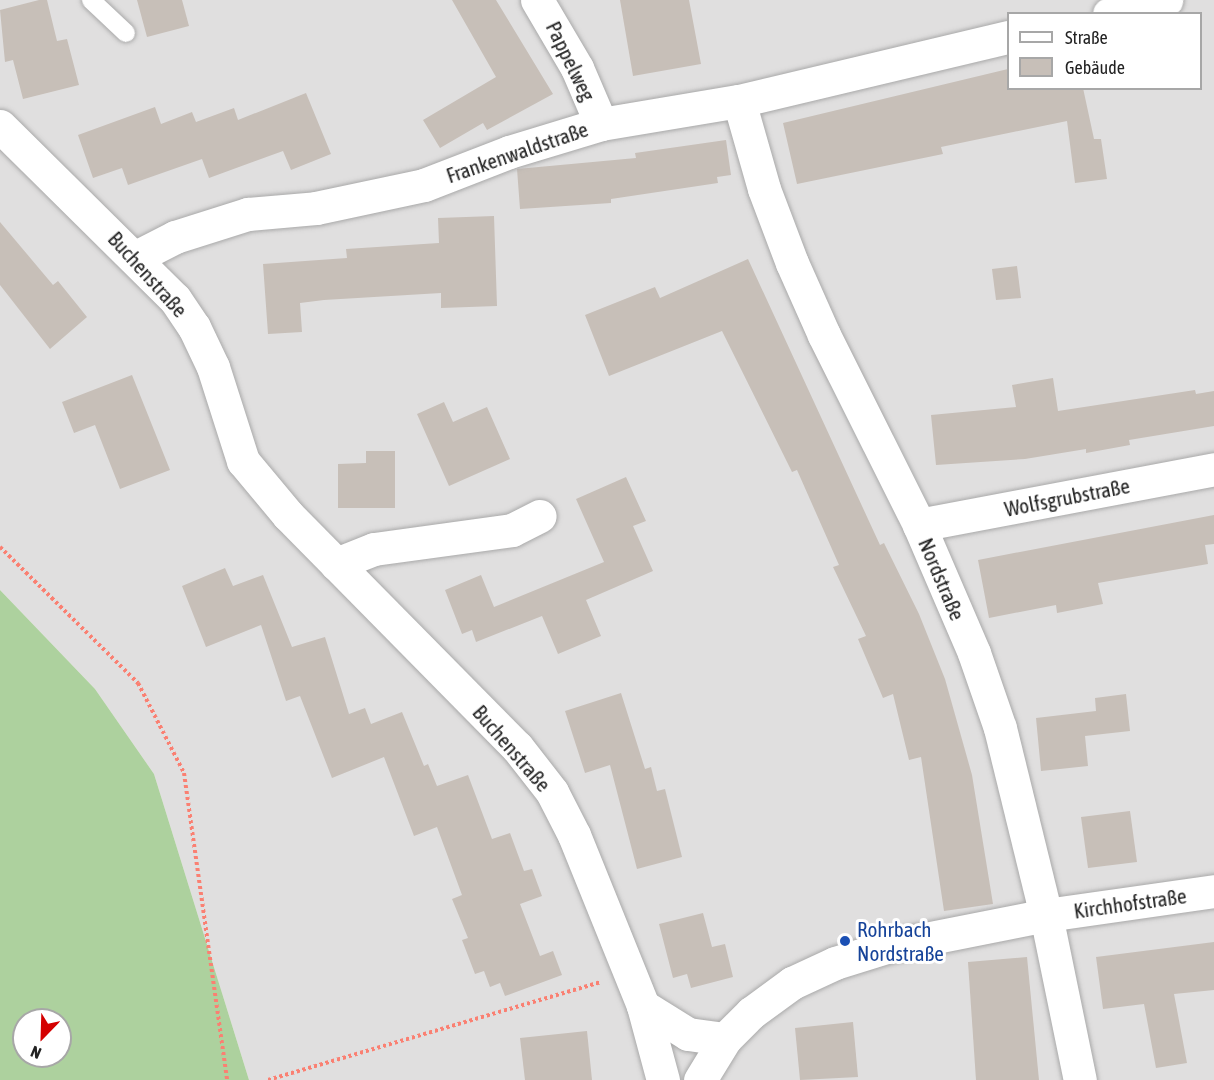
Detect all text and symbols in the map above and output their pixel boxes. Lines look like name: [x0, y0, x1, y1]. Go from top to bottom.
legend: [1007, 12, 1202, 90]
street label: Pappelweg: [541, 17, 601, 105]
text: Straße: [1065, 27, 1108, 48]
text: Gebäude: [1065, 57, 1125, 78]
street label: Frankenwaldstraße: [443, 116, 591, 188]
street label: Buchenstraße: [103, 226, 193, 322]
street label: Wolfsgrubstraße: [1002, 473, 1132, 521]
street label: Nordstraße: [913, 534, 971, 624]
street label: Buchenstraße: [468, 700, 556, 796]
street label: Kirchhofstraße: [1072, 883, 1188, 923]
place label: Rohrbach Nordstraße: [857, 916, 944, 966]
marker: Rohrbach Nordstraße: [838, 934, 852, 948]
north arrow: [12, 1008, 72, 1068]
text: N: [28, 1043, 44, 1063]

